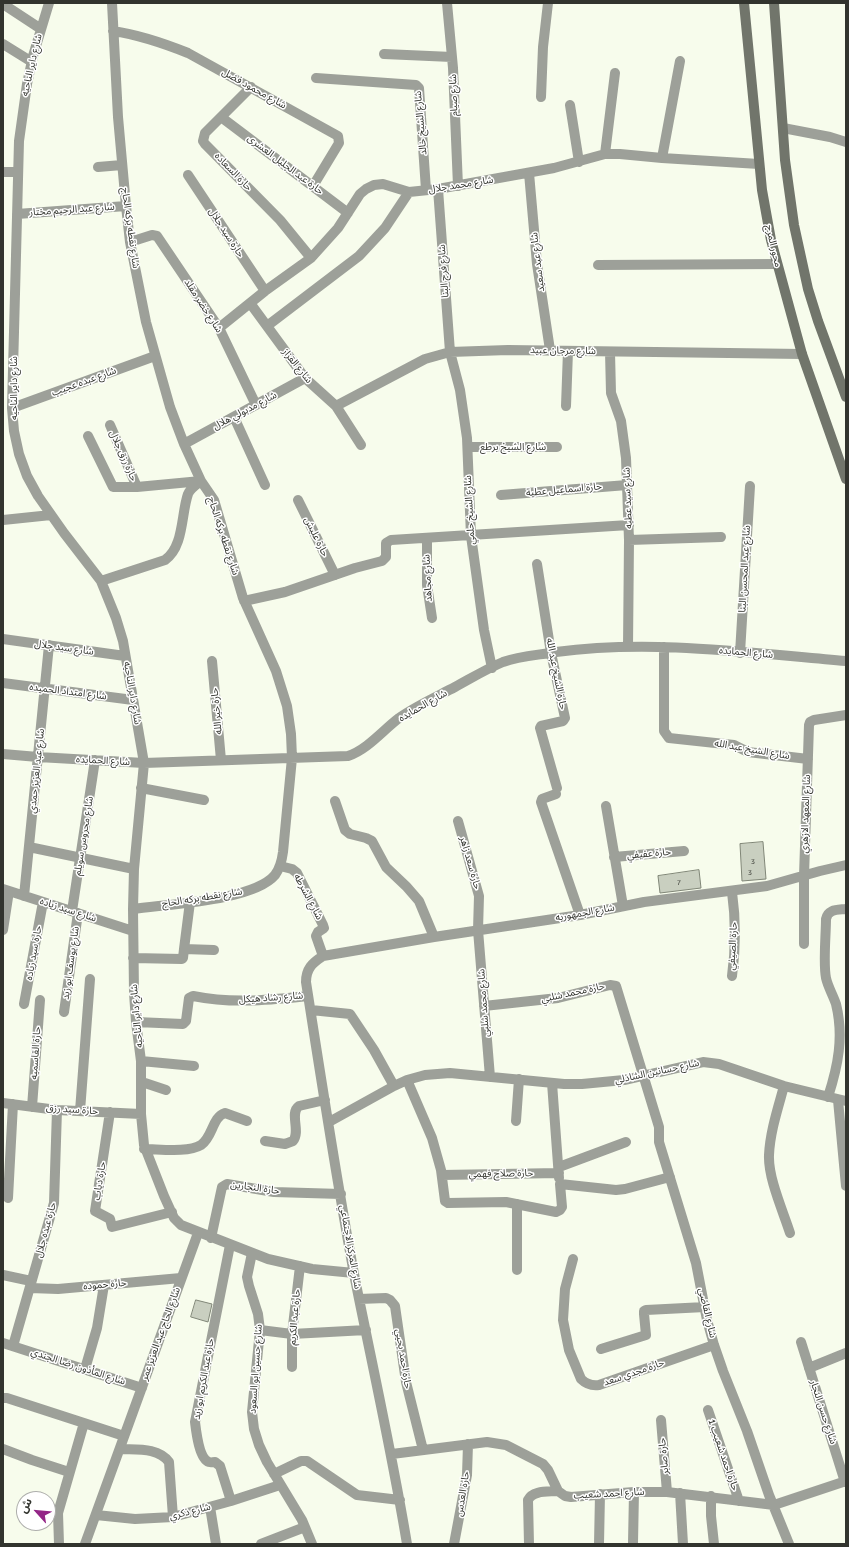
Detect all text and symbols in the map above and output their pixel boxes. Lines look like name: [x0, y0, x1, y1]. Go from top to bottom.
street label: شارع داير الناحيه: [19, 33, 45, 97]
street label: شارع محمود فضل: [220, 66, 288, 112]
street label: شارع صيام: [447, 74, 461, 116]
street label: شارع الشيخ خالد: [412, 90, 430, 156]
street label: حارة عبد الجليل العشرى: [245, 132, 325, 198]
street label: حارة السعاده: [212, 150, 254, 194]
street label: شارع محمد جلال: [428, 174, 494, 196]
street label: شارع نقطه بركه الحاج: [118, 187, 142, 269]
street label: شارع عبد الرحيم مختار: [29, 201, 115, 219]
street label: حارة سيد جلال: [206, 206, 246, 260]
street label: محور المرج: [762, 224, 784, 268]
street label: شارع عبد سعيد: [528, 232, 548, 292]
street label: شارع فرج البنا: [436, 244, 452, 298]
street label: شارع خضر مقلد: [181, 277, 225, 335]
street label: شارع مرجان عبيد: [530, 344, 596, 358]
street label: شارع القزاز: [279, 346, 315, 386]
street label: شارع داير الناحيه: [8, 356, 20, 420]
street label: شارع عبده عجيب: [50, 365, 118, 399]
street label: شارع مدبولي هلال: [211, 389, 279, 433]
street label: حارة رزق جلال: [107, 429, 139, 483]
street label: شارع الشيخ برطع: [480, 441, 546, 453]
street label: شارع سيد عطيه: [621, 467, 635, 529]
street label: شارع الشيخ حلمي: [462, 475, 478, 545]
street label: حارة اسماعيل عطية: [526, 481, 602, 499]
street label: شارع نقطه بركه الحاج: [205, 495, 241, 577]
street label: حارة عليش: [301, 515, 331, 559]
street label: شارع عبد المحسن البنا: [737, 525, 753, 613]
street label: شارع مجاهد: [421, 554, 435, 602]
street label: حارة الشيخ عبد الله: [543, 637, 569, 711]
street label: شارع سيد جلال: [34, 638, 94, 658]
street label: شارع الحمايده: [719, 645, 773, 661]
street label: شارع داير الناحيه: [121, 661, 143, 725]
street label: شارع امتداد الحميده: [29, 681, 107, 703]
street label: حارة خير الله: [209, 687, 225, 735]
street label: شارع الحمايده: [397, 687, 449, 725]
street label: شارع عبد العزيز حمدي: [27, 728, 47, 814]
street label: شارع الشيخ عبد الله: [713, 737, 791, 763]
street label: شارع الحمايده: [76, 754, 130, 768]
street label: شارع المعهد الازهري: [799, 774, 813, 854]
street label: شارع محروس سويلم: [72, 795, 96, 877]
street label: حارة سعد زاهر: [457, 835, 483, 891]
street label: حارة عفيفي: [626, 846, 672, 862]
house number: 3: [751, 857, 755, 867]
house number: 3: [748, 868, 752, 878]
street label: شارع الشرطه: [291, 872, 325, 922]
house number: 7: [677, 878, 681, 888]
street label: شارع نقطه بركه الحاج: [161, 886, 243, 910]
street label: شارع سيد زياده: [38, 895, 98, 925]
street label: شارع الجمهوريه: [554, 902, 616, 924]
street label: حارة الصيفي: [726, 921, 740, 971]
street label: حارة سيد زياده: [23, 925, 45, 981]
street label: شارع يوسف ابو زيد: [60, 925, 82, 1001]
street label: شارع محمد شلبي: [476, 969, 492, 1037]
street label: حارة محمد شلبي: [540, 980, 606, 1006]
street label: شارع داير الناحيه: [128, 984, 146, 1048]
street label: شارع رشاد هيكل: [238, 990, 304, 1006]
street label: حارة القاسميه: [28, 1026, 44, 1080]
street label: شارع حسانين الشاذلي: [614, 1057, 700, 1087]
street label: حارة سيد رزق: [46, 1102, 98, 1118]
street label: حارة دياب: [91, 1161, 109, 1201]
street label: حارة صلاح فهمي: [469, 1167, 533, 1181]
street label: حارة النجارين: [230, 1179, 280, 1197]
street label: حارة عبده جلال: [33, 1201, 59, 1259]
street label: شارع المركز الاجتماعي: [337, 1204, 363, 1290]
street label: حارة حموده: [83, 1277, 127, 1293]
street label: شارع الحاج عبد العزيز عمر: [139, 1286, 183, 1382]
street label: شارع القاضي: [695, 1287, 719, 1339]
street label: حارة عبد الكريم: [287, 1288, 303, 1346]
street label: شارع حسين ابو السعود: [247, 1324, 265, 1414]
street label: حارة احمد يحيي: [392, 1328, 414, 1390]
street label: حارة عبد الكريم ابو زيد: [191, 1337, 217, 1421]
street label: شارع المأذون رضا الجندي: [29, 1346, 127, 1388]
street label: حارة مجدي سعد: [602, 1357, 666, 1389]
street label: شارع حسن النجار: [807, 1378, 839, 1446]
street label: حارة احمد شعيب 1: [705, 1417, 741, 1493]
street label: حارة صابر: [656, 1437, 672, 1475]
street label: حارة العدس: [453, 1470, 473, 1518]
street label: شارع احمد شعيب: [573, 1486, 645, 1502]
north arrow: [16, 1491, 56, 1531]
text: ش: [17, 1496, 35, 1515]
street label: شارع ذكري: [168, 1501, 212, 1523]

